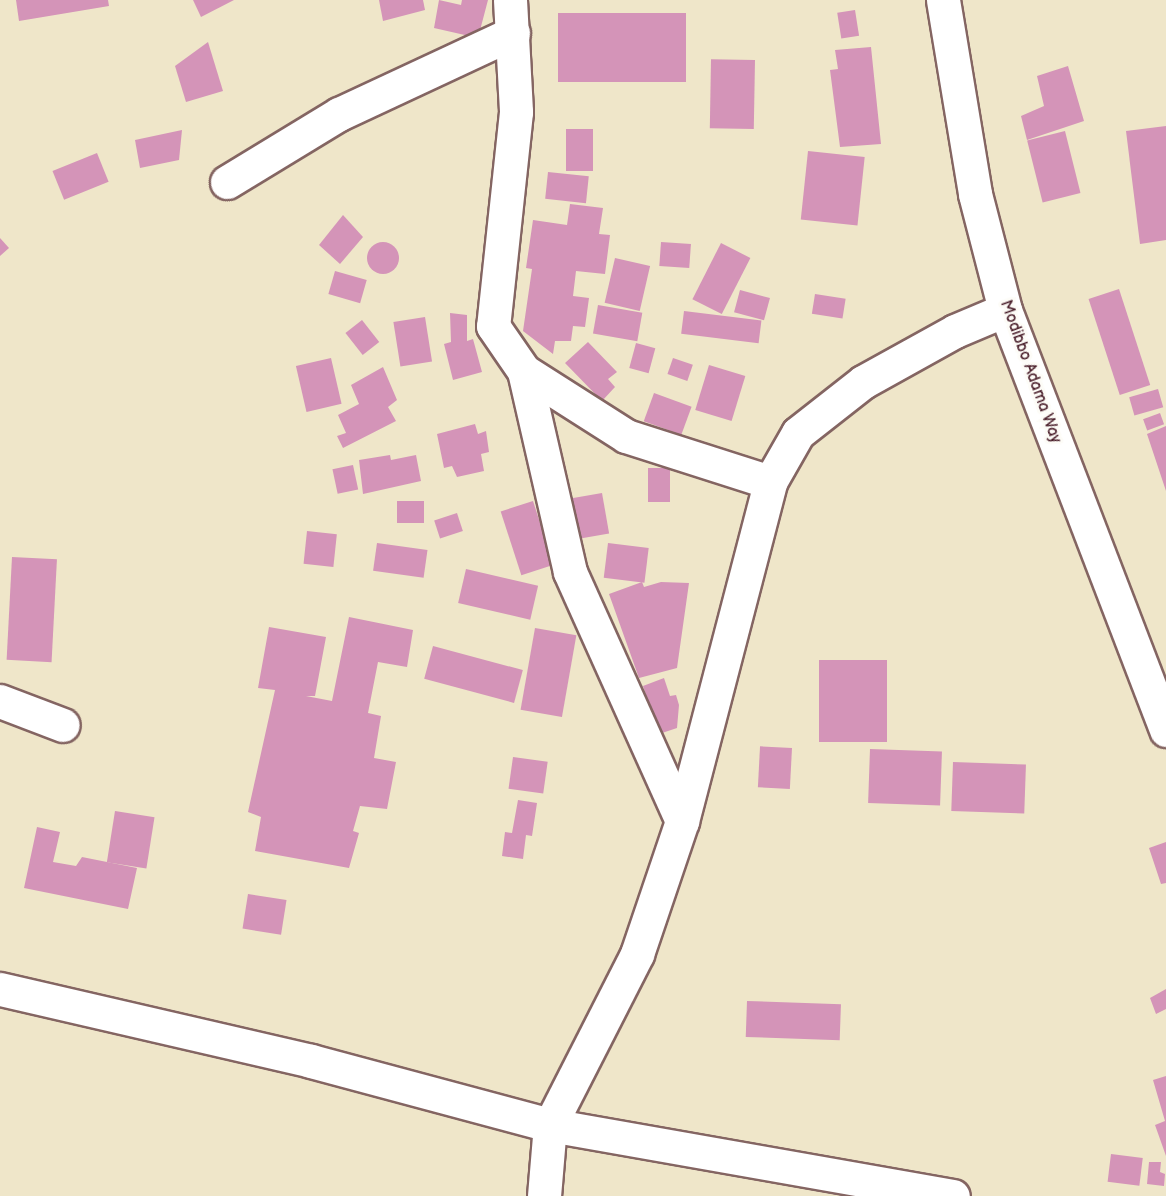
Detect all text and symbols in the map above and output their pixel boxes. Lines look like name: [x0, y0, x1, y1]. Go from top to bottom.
street label: Modibbo Adama Way: [995, 298, 1065, 446]

